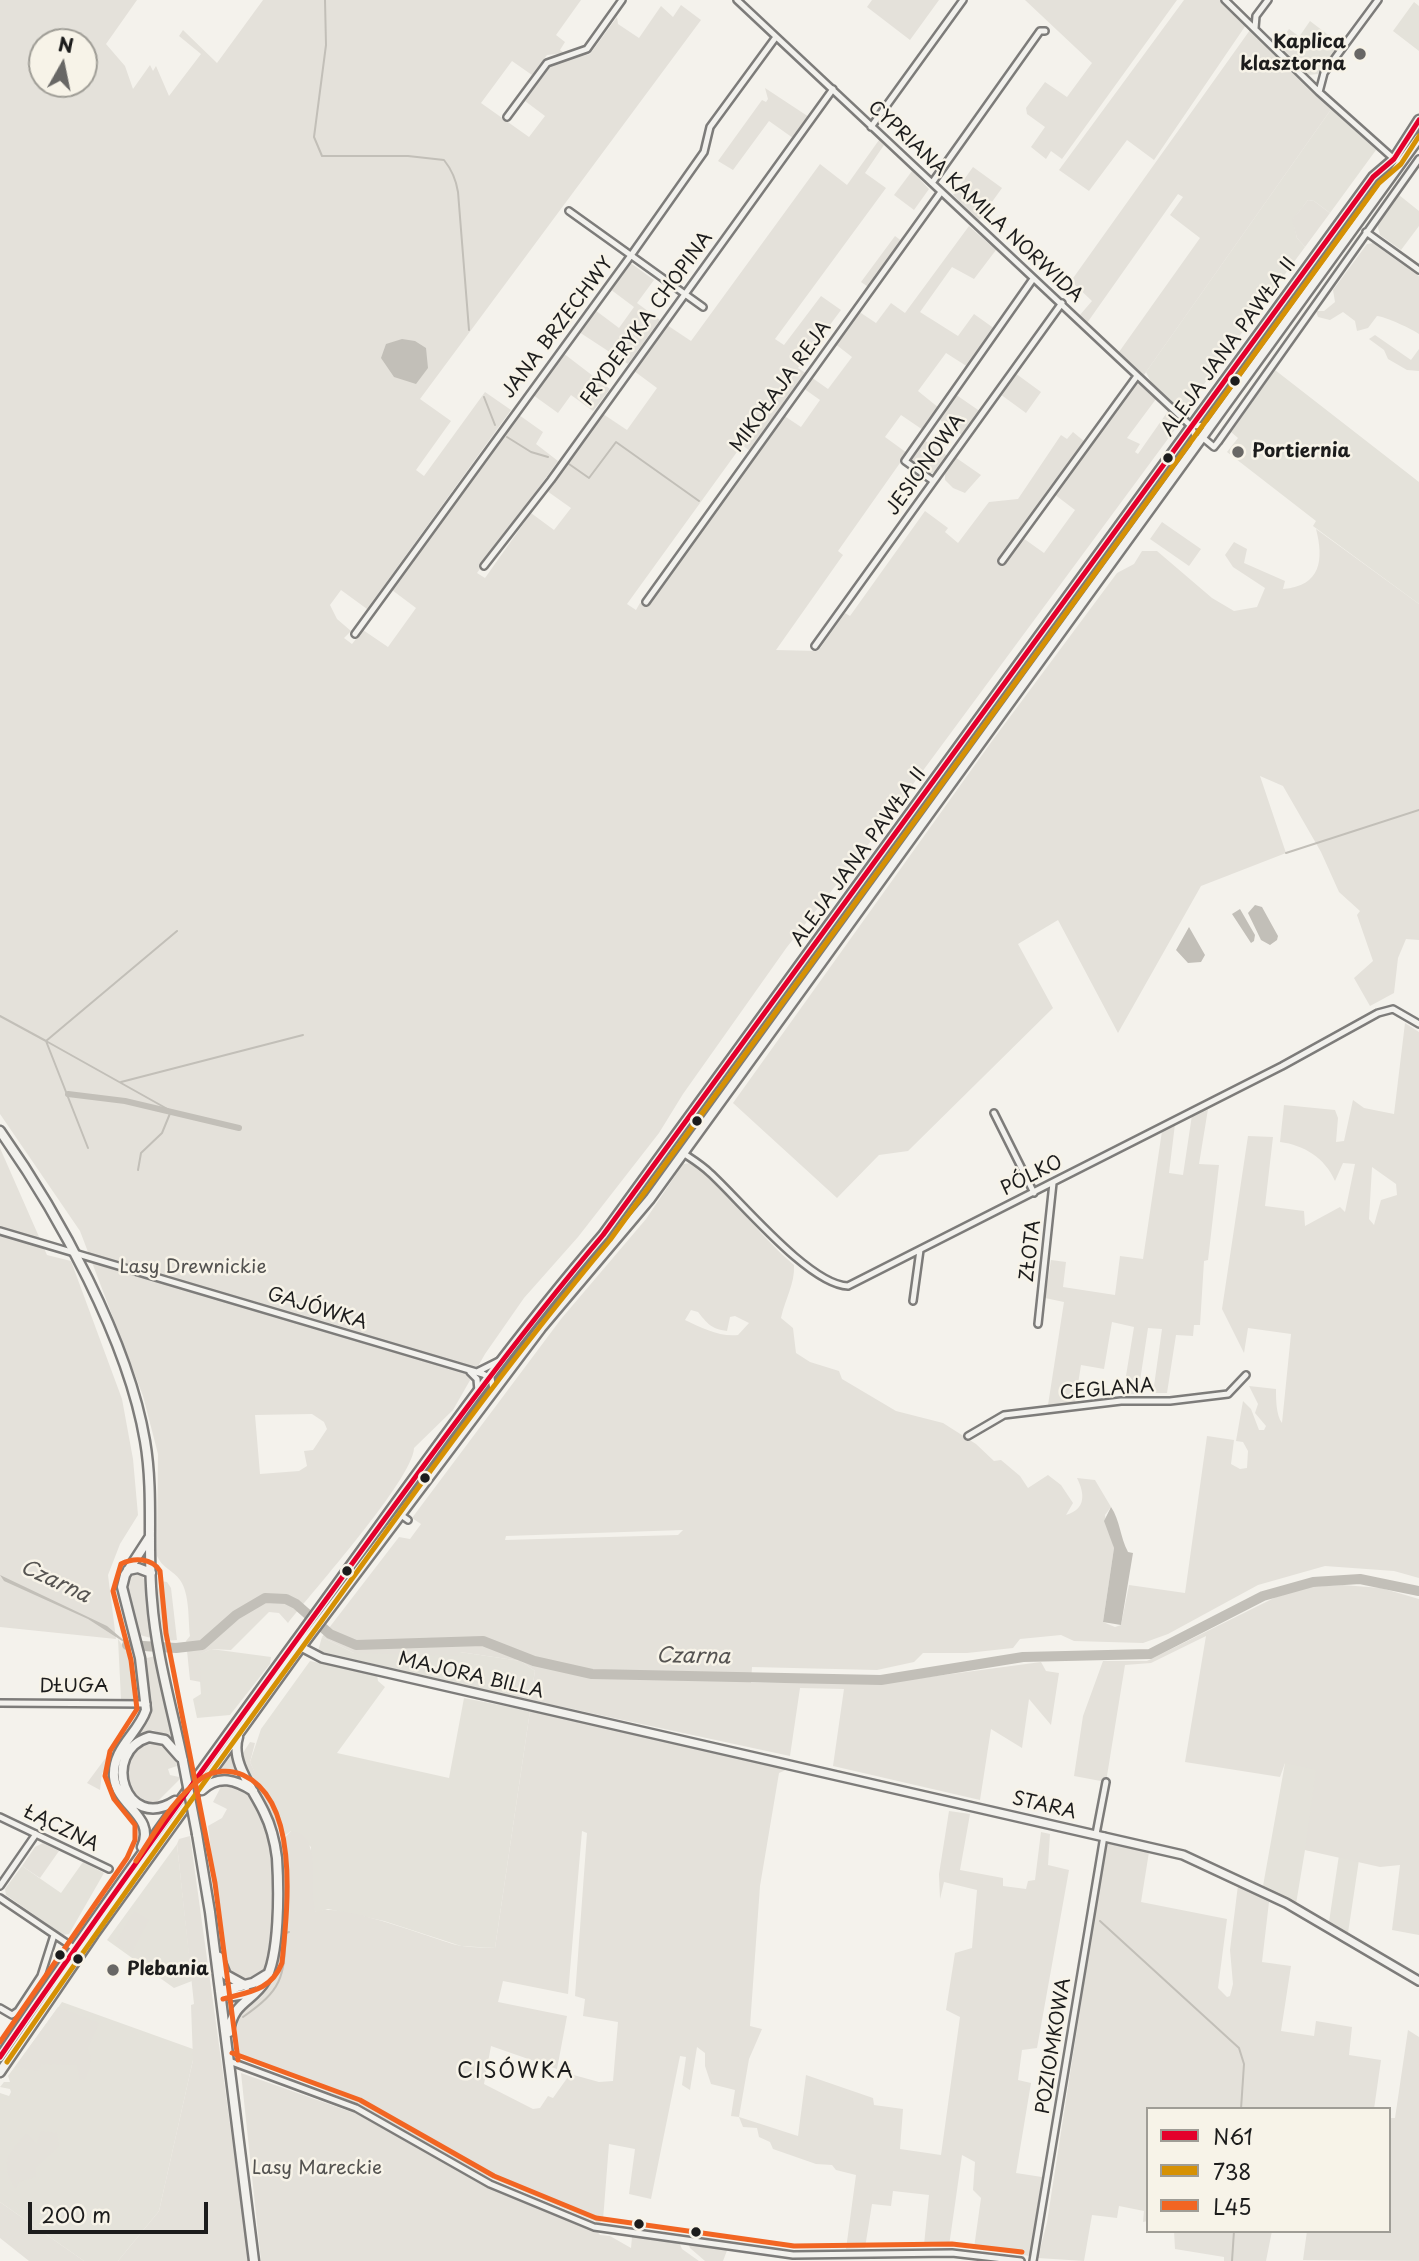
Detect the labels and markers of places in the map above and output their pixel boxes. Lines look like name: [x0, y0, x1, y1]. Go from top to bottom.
place label: Kaplica klasztorna: [1240, 32, 1346, 76]
marker: Kaplica klasztorna: [1352, 46, 1368, 62]
unlabelled marker: [1228, 374, 1242, 388]
place label: Portiernia: [1252, 441, 1350, 463]
marker: Portiernia: [1230, 444, 1246, 460]
unlabelled marker: [1161, 451, 1175, 465]
unlabelled marker: [690, 1114, 704, 1128]
unlabelled marker: [418, 1471, 432, 1485]
unlabelled marker: [340, 1564, 354, 1578]
unlabelled marker: [53, 1948, 67, 1962]
unlabelled marker: [71, 1952, 85, 1966]
place label: Plebania: [127, 1959, 209, 1981]
marker: Plebania: [105, 1962, 121, 1978]
unlabelled marker: [632, 2217, 646, 2231]
unlabelled marker: [689, 2225, 703, 2239]

